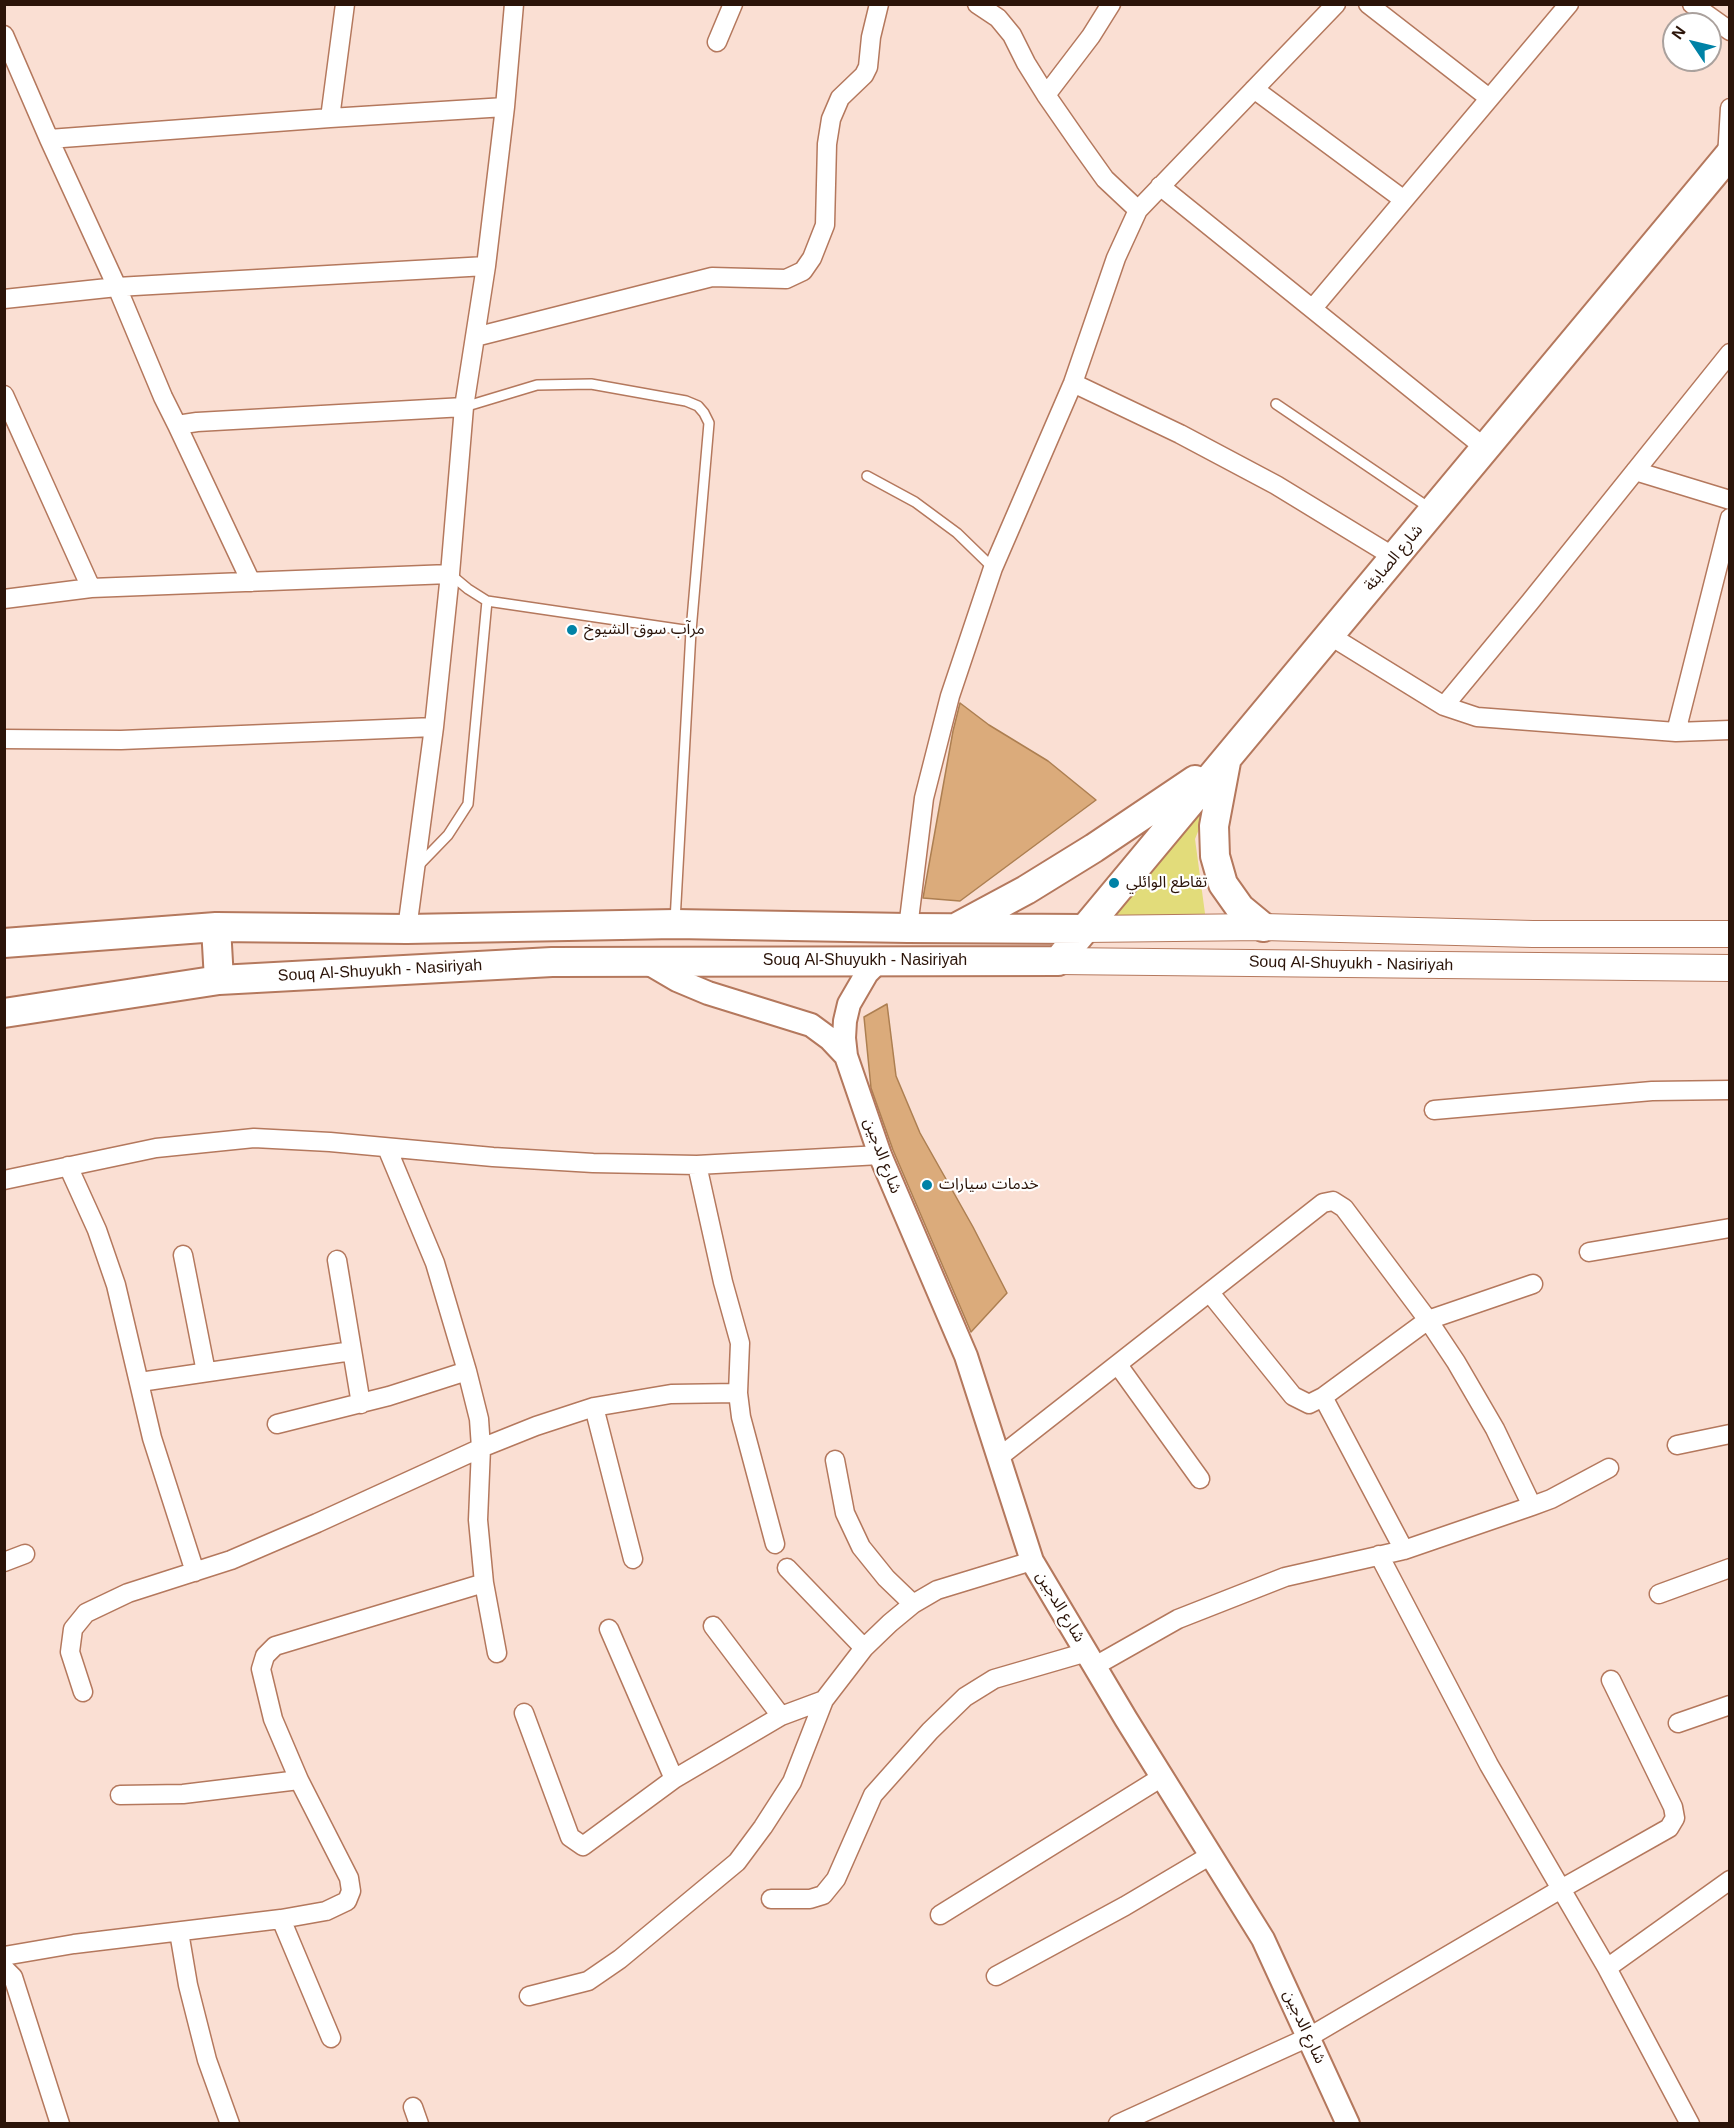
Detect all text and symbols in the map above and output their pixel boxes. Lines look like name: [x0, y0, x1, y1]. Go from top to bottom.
north arrow: [1662, 12, 1722, 72]
text: N: [1668, 23, 1689, 42]
street label: شارع الصابئة: [1361, 521, 1427, 595]
place label: مرآب سوق الشيوخ: [584, 620, 705, 640]
marker: مرآب سوق الشيوخ: [565, 623, 579, 637]
place label: تقاطع الوائلي: [1126, 873, 1207, 893]
marker: تقاطع الوائلي: [1107, 876, 1121, 890]
street label: Souq Al-Shuyukh - Nasiriyah: [763, 951, 967, 971]
street label: Souq Al-Shuyukh - Nasiriyah: [1249, 953, 1453, 975]
street label: Souq Al-Shuyukh - Nasiriyah: [277, 956, 483, 986]
street label: شارع الدجين: [859, 1116, 905, 1196]
place label: خدمات سيارات: [939, 1175, 1039, 1195]
marker: خدمات سيارات: [920, 1178, 934, 1192]
street label: شارع الدجين: [1031, 1568, 1089, 1646]
street label: شارع الدجين: [1279, 1987, 1329, 2067]

